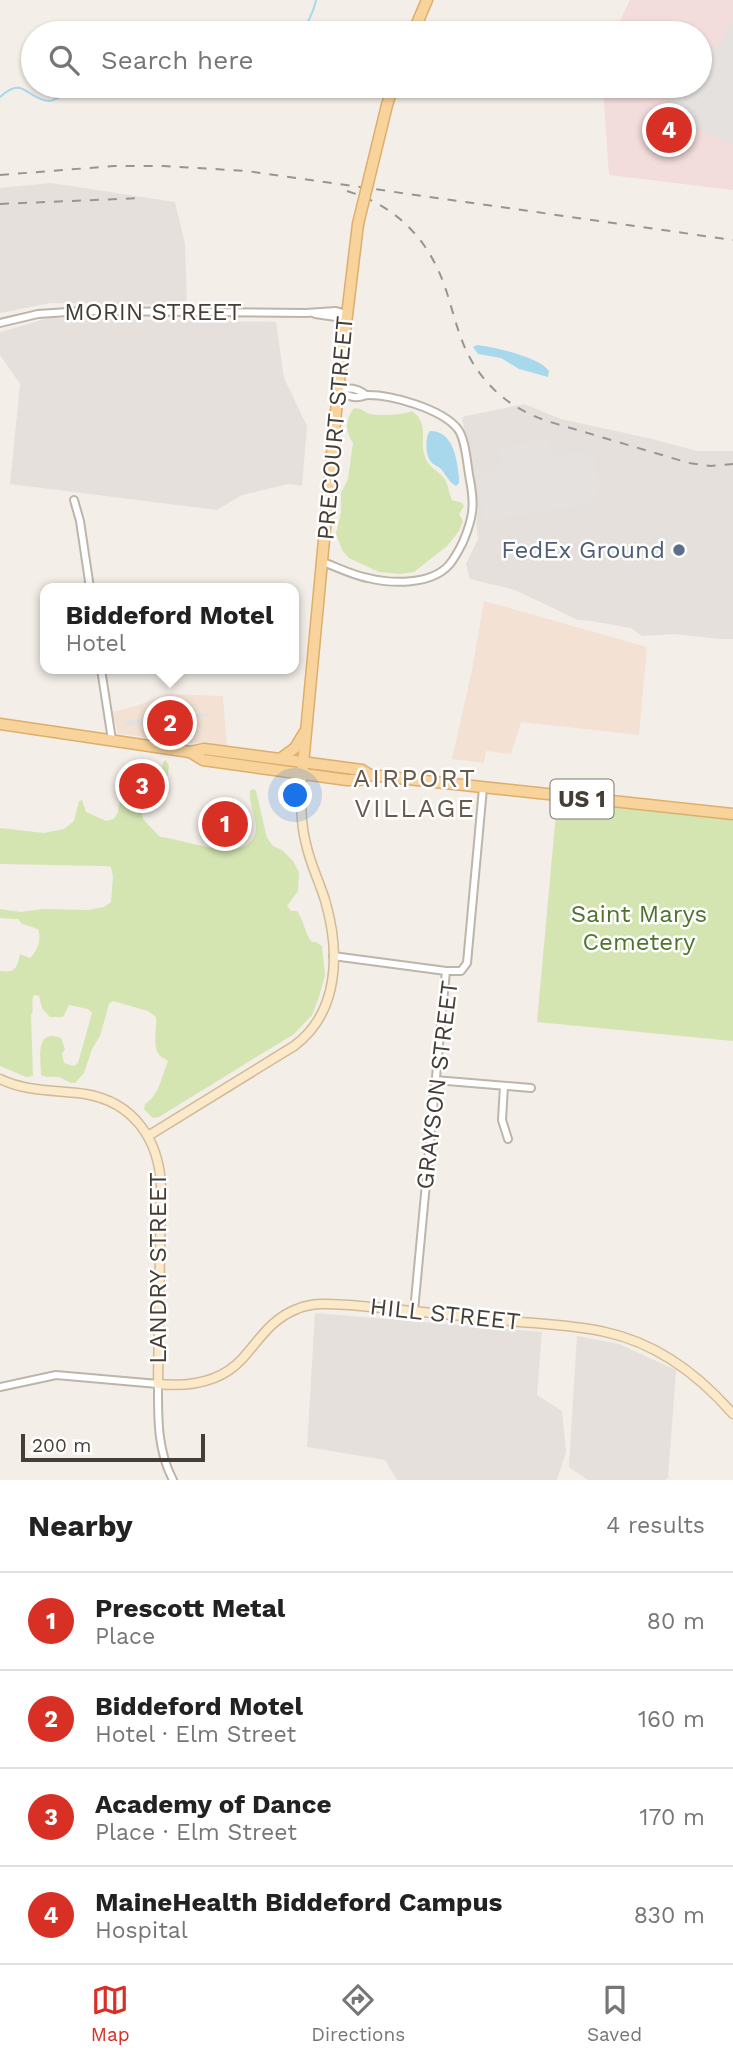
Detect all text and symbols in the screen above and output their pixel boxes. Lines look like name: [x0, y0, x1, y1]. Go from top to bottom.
search box: [21, 21, 712, 98]
icon: search: [45, 41, 83, 79]
text: Search here: [101, 45, 253, 75]
pin: 4: [646, 104, 692, 156]
street label: MORIN STREET: [64, 298, 242, 326]
street label: PRECOURT STREET: [311, 315, 359, 541]
place label: FedEx Ground: [501, 536, 665, 564]
marker: FedEx Ground: [671, 542, 687, 558]
popup: [40, 583, 299, 674]
text: Biddeford Motel: [66, 600, 273, 630]
text: Hotel: [66, 630, 126, 657]
pin: 2: [147, 697, 193, 749]
pin: 3: [119, 760, 165, 812]
district label: AIRPORT VILLAGE: [353, 763, 477, 823]
your location: [278, 778, 312, 812]
road number: US 1: [550, 779, 614, 818]
pin: 1: [202, 798, 248, 850]
park label: Saint Marys Cemetery: [571, 900, 707, 956]
street label: GRAYSON STREET: [410, 979, 464, 1191]
street label: LANDRY STREET: [144, 1172, 172, 1364]
street label: HILL STREET: [368, 1292, 522, 1336]
scale bar: [21, 1431, 205, 1463]
text: 200 m: [32, 1434, 91, 1457]
text: Nearby: [28, 1508, 133, 1543]
text: 4 results: [606, 1512, 705, 1539]
text: Prescott Metal: [95, 1593, 285, 1623]
text: 1: [46, 1608, 56, 1635]
text: 80 m: [647, 1608, 705, 1635]
text: Place: [95, 1623, 155, 1650]
text: Biddeford Motel: [95, 1691, 303, 1721]
text: 2: [44, 1706, 58, 1733]
text: 160 m: [638, 1706, 705, 1733]
text: Hotel · Elm Street: [95, 1721, 296, 1748]
text: Academy of Dance: [95, 1789, 331, 1819]
text: 3: [44, 1804, 58, 1831]
text: 170 m: [640, 1804, 705, 1831]
text: Place · Elm Street: [95, 1819, 297, 1846]
text: MaineHealth Biddeford Campus: [95, 1887, 502, 1917]
text: 4: [44, 1902, 58, 1929]
text: 830 m: [634, 1902, 705, 1929]
text: Hospital: [95, 1917, 188, 1944]
tab: Map: [91, 1981, 130, 2046]
tab: Directions: [311, 1981, 405, 2046]
tab: Saved: [587, 1981, 642, 2046]

